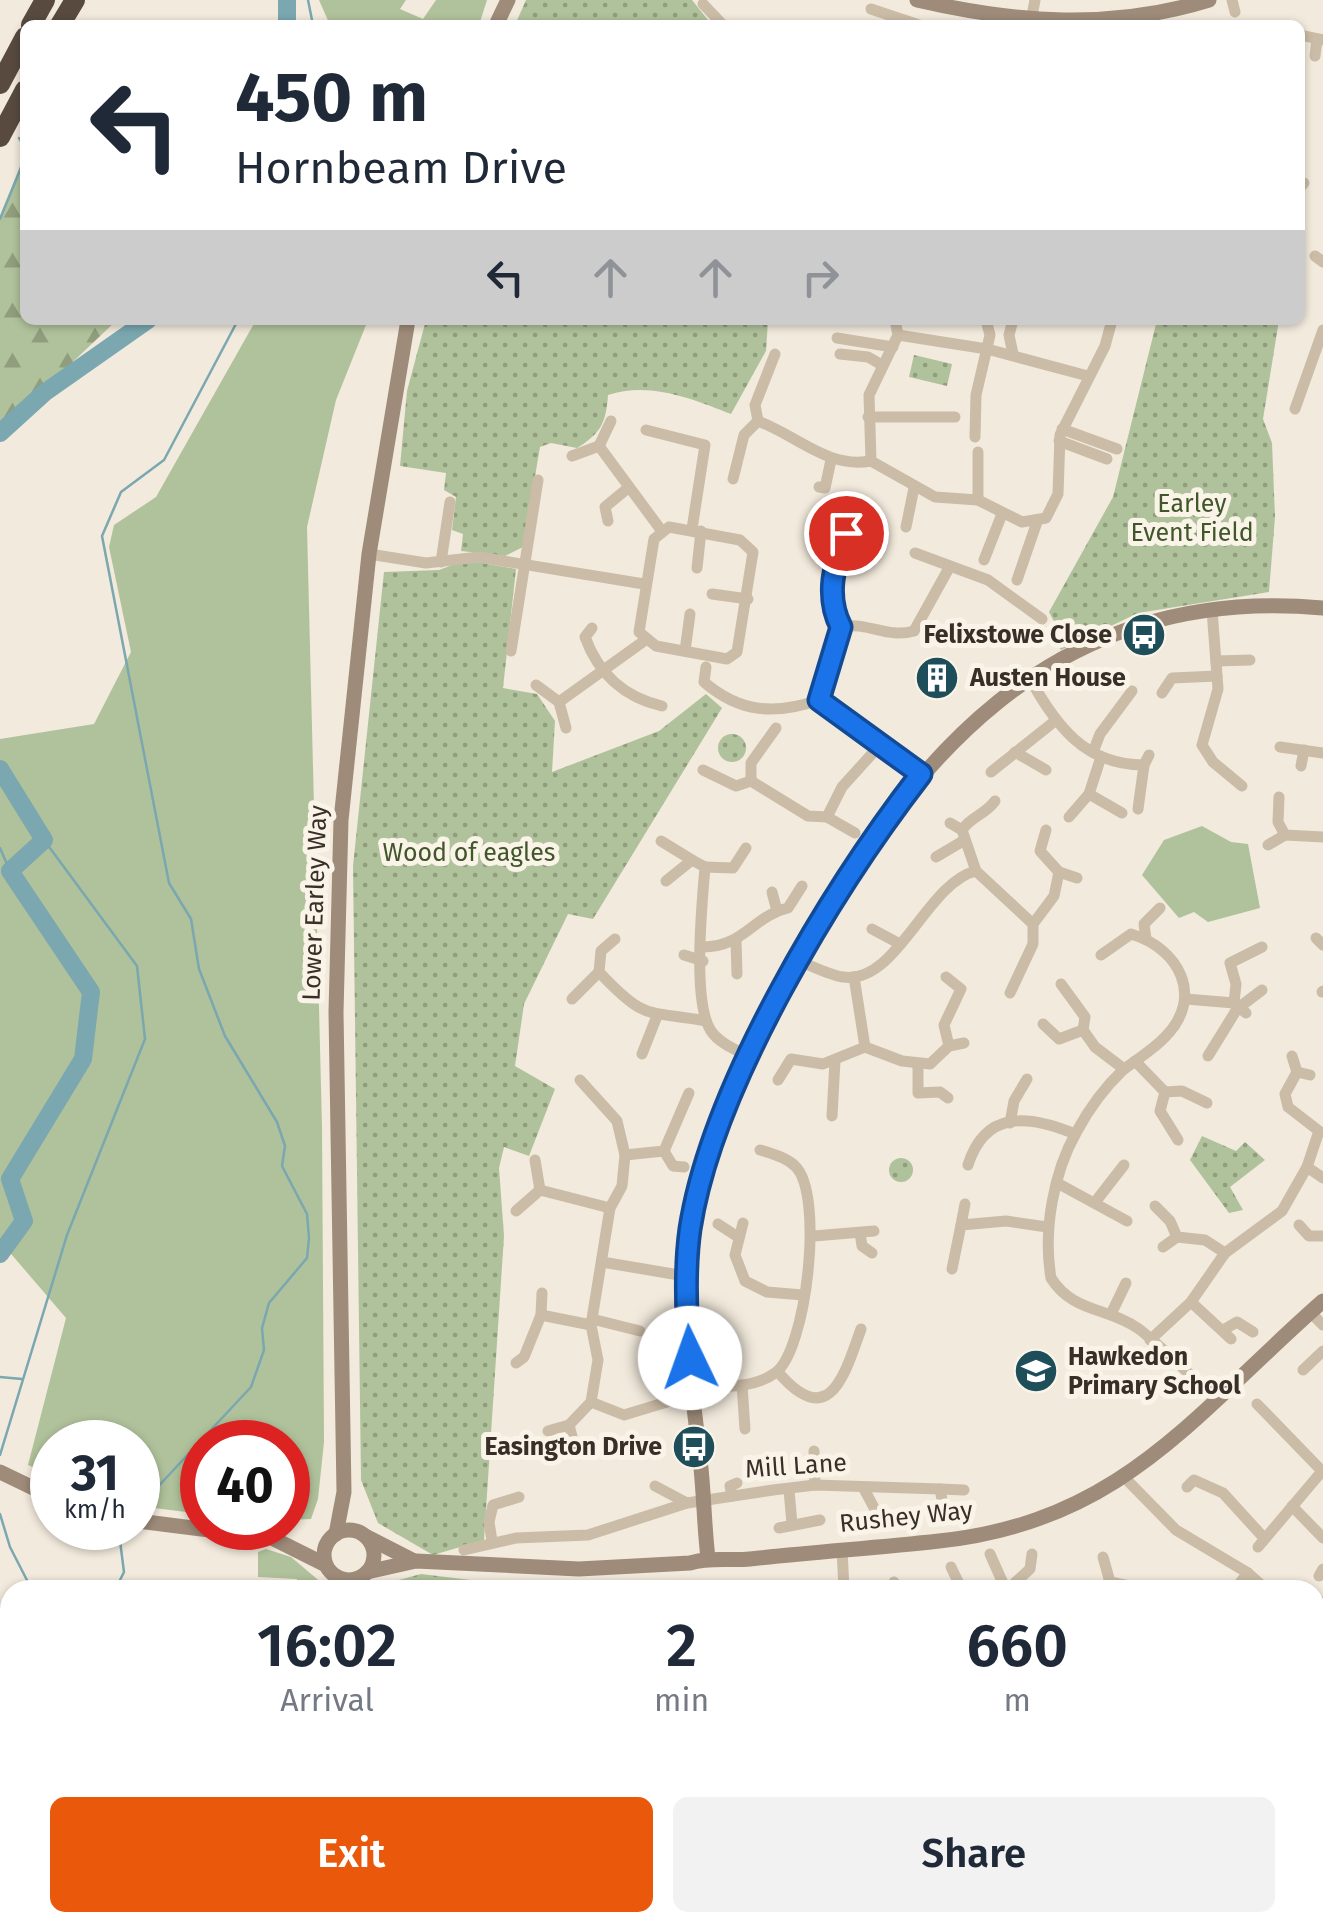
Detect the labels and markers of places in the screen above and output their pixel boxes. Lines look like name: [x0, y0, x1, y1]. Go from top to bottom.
pin: [804, 491, 889, 576]
bus stop icon: Felixstowe Close: [1121, 612, 1167, 658]
place label: Felixstowe Close: [924, 620, 1112, 650]
building icon: Austen House: [914, 655, 960, 701]
place label: Austen House: [969, 663, 1126, 693]
place label: Hawkedon Primary School: [1068, 1342, 1241, 1401]
school or university icon: Hawkedon Primary School: [1013, 1348, 1059, 1394]
bus stop icon: Easington Drive: [671, 1424, 717, 1470]
place label: Easington Drive: [484, 1432, 662, 1462]

